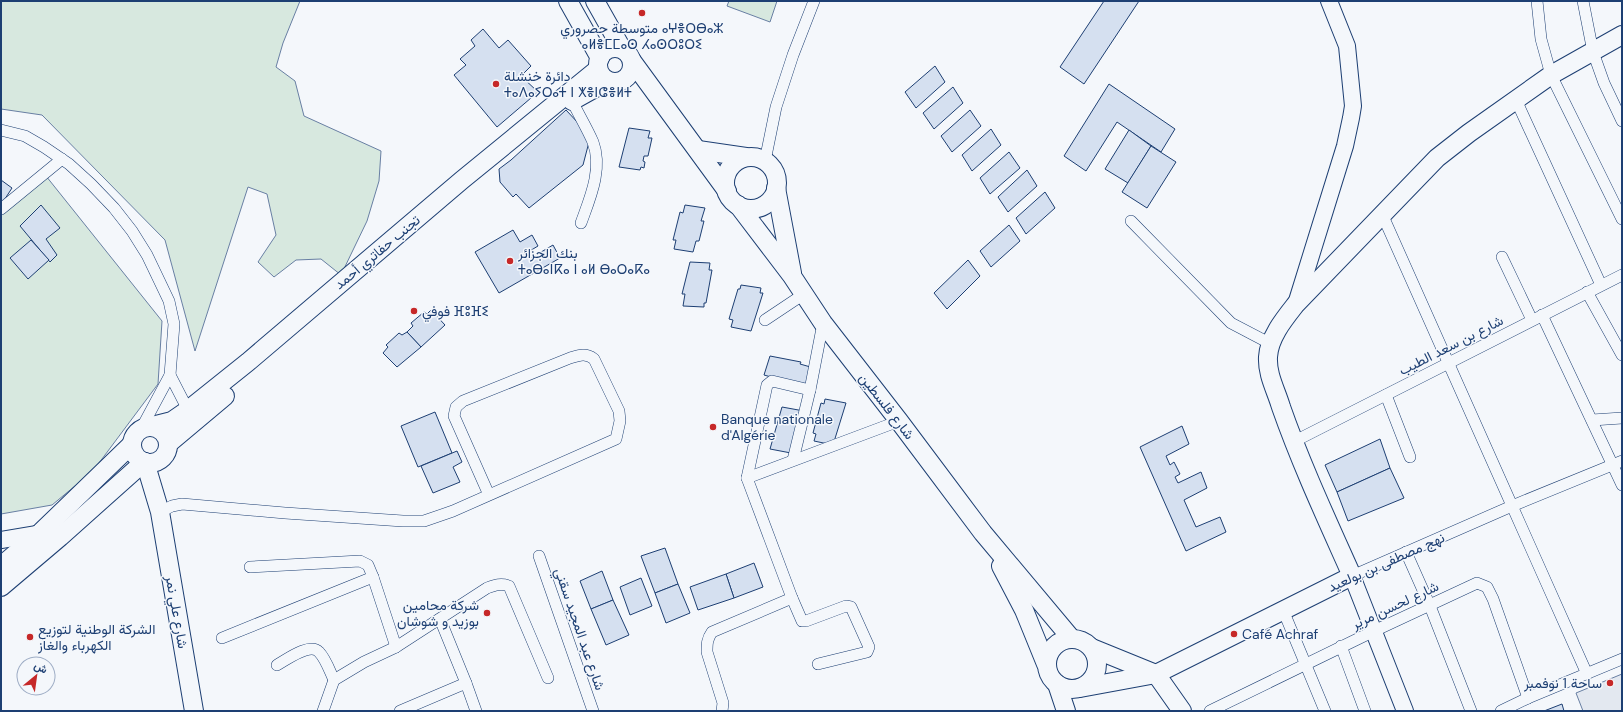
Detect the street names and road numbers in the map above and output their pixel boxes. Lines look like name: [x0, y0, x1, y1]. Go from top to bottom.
street label: تجنب حفاتري أحمد: [330, 211, 426, 295]
street label: شارع بن سعد الطيب: [1396, 311, 1507, 381]
street label: شارع فلسطين: [854, 369, 919, 444]
street label: نهج مصطفى بن بولعيد: [1325, 528, 1448, 598]
street label: شارع عبد المجيد سقني: [548, 566, 609, 693]
street label: شارع علي نمر: [159, 573, 192, 650]
street label: شارع لحسن مرير: [1348, 577, 1442, 635]

